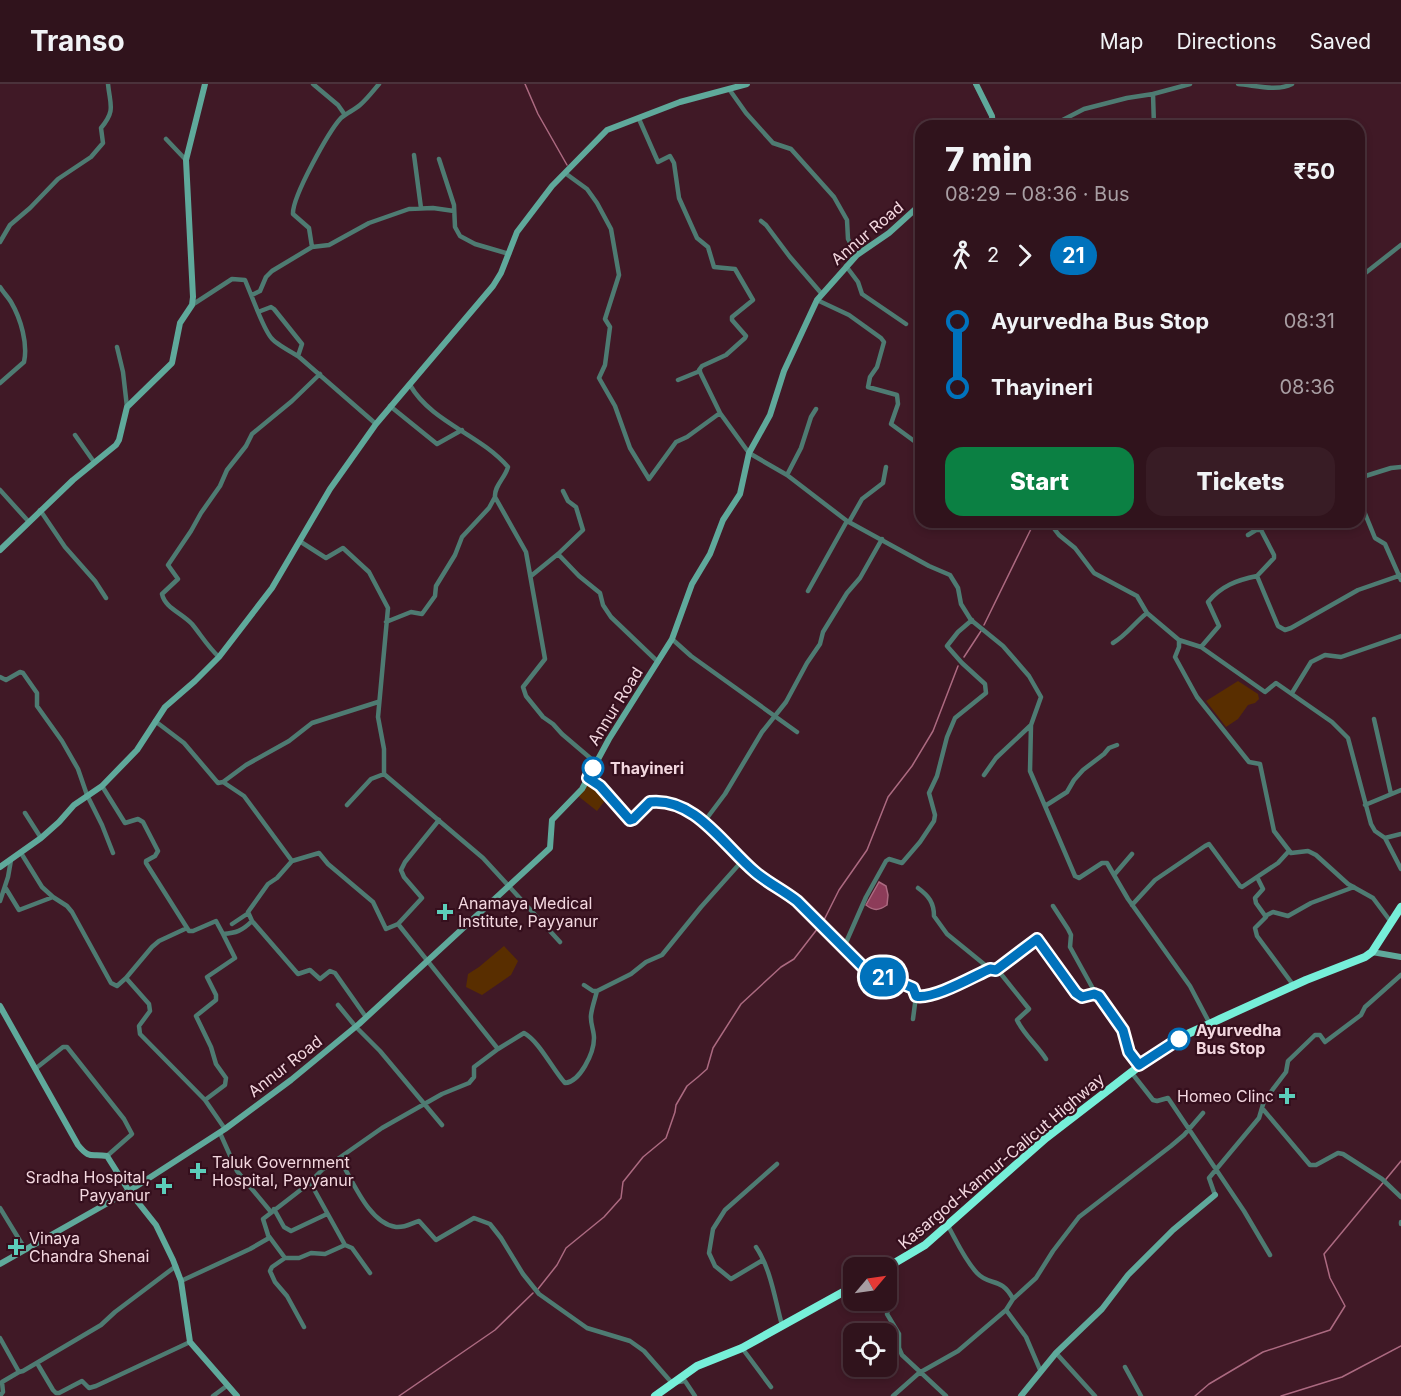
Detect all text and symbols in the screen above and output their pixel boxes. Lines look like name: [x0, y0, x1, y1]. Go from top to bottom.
text: Transo: [30, 24, 125, 58]
text: Map: [1100, 29, 1143, 54]
text: Directions: [1176, 29, 1277, 54]
text: Saved: [1310, 29, 1371, 54]
text: 7 min: [945, 139, 1033, 179]
text: ₹50: [1294, 158, 1335, 184]
text: 08:29 – 08:36 · Bus: [945, 182, 1130, 206]
street label: Annur Road: [827, 197, 907, 269]
icon: walk: [945, 239, 978, 272]
icon: forward: [1008, 239, 1041, 272]
text: 2: [987, 243, 999, 267]
text: 21: [1062, 243, 1085, 268]
text: Ayurvedha Bus Stop: [991, 308, 1209, 334]
text: 08:31: [1284, 309, 1335, 333]
text: Thayineri: [991, 374, 1093, 400]
text: 08:36: [1279, 375, 1335, 399]
button: Start: [945, 447, 1134, 516]
button: Tickets: [1146, 447, 1335, 516]
street label: Annur Road: [583, 663, 647, 749]
marker: Thayineri: [582, 757, 604, 779]
place label: Thayineri: [610, 758, 684, 778]
place label: Anamaya Medical Institute, Payyanur: [458, 893, 598, 931]
marker: Anamaya Medical Institute, Payyanur: [436, 903, 454, 921]
line badge: 21: [856, 958, 910, 996]
text: 21: [872, 965, 894, 990]
place label: Ayurvedha Bus Stop: [1196, 1020, 1281, 1058]
marker: Ayurvedha Bus Stop: [1168, 1028, 1190, 1050]
street label: Annur Road: [244, 1031, 326, 1101]
street label: Kasargod-Kannur-Calicut Highway: [894, 1069, 1108, 1253]
place label: Homeo Clinc: [1177, 1086, 1274, 1106]
marker: Homeo Clinc: [1278, 1087, 1296, 1105]
place label: Taluk Government Hospital, Payyanur: [212, 1152, 354, 1190]
marker: Taluk Government Hospital, Payyanur: [189, 1162, 207, 1180]
place label: Sradha Hospital, Payyanur: [26, 1167, 150, 1205]
marker: Sradha Hospital, Payyanur: [155, 1177, 173, 1195]
place label: Vinaya Chandra Shenai: [29, 1228, 149, 1266]
marker: Vinaya Chandra Shenai: [7, 1238, 25, 1256]
north arrow: [843, 1257, 897, 1311]
map controls: [843, 1257, 897, 1377]
button: locate: [843, 1323, 897, 1377]

